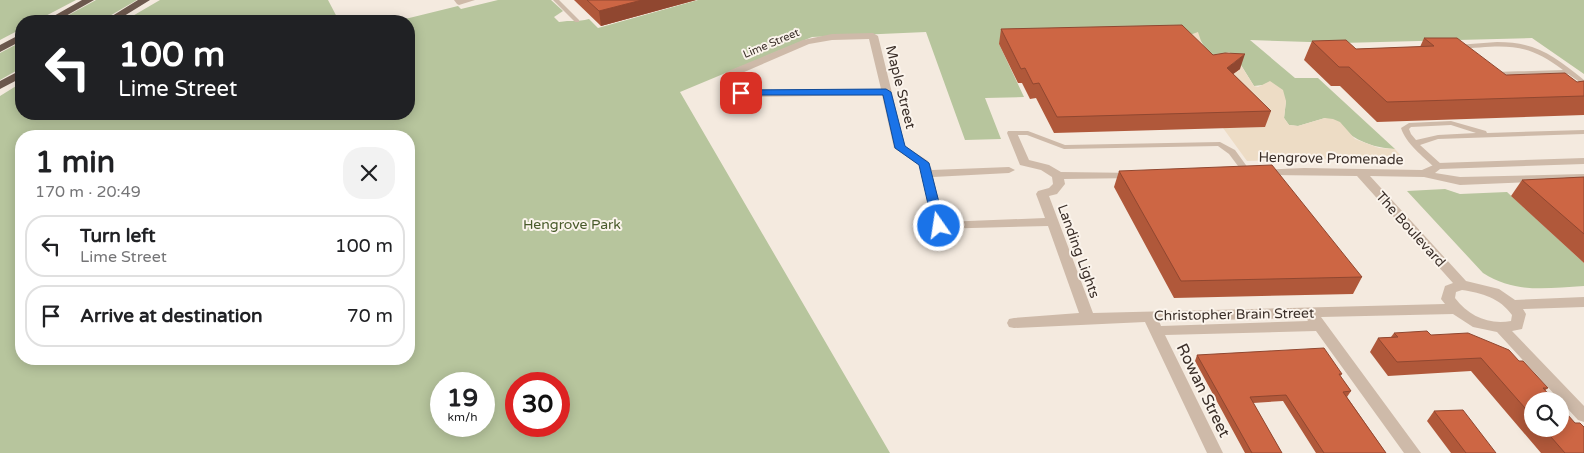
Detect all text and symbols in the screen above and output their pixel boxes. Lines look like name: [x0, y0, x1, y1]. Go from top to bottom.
street label: Lime Street: [741, 26, 801, 61]
text: 100 m: [118, 34, 225, 76]
icon: left: [35, 35, 100, 100]
street label: Maple Street: [882, 44, 919, 131]
pin: [720, 72, 762, 114]
text: Lime Street: [118, 76, 237, 102]
icon: arrive: [727, 79, 755, 107]
text: 1 min: [35, 144, 115, 181]
button: close: [343, 147, 395, 199]
street label: Hengrove Promenade: [1258, 149, 1404, 168]
text: 170 m · 20:49: [35, 182, 141, 202]
street label: The Boulevard: [1372, 188, 1449, 271]
position arrow: [912, 199, 964, 251]
street label: Landing Lights: [1054, 202, 1103, 301]
park label: Hengrove Park: [523, 216, 621, 233]
text: Turn left: [80, 225, 156, 247]
icon: left: [37, 232, 65, 260]
text: 100 m: [335, 235, 393, 257]
text: Lime Street: [80, 247, 167, 267]
icon: arrive: [37, 302, 65, 330]
text: Arrive at destination: [80, 305, 263, 327]
text: 70 m: [347, 305, 393, 327]
street label: Christopher Brain Street: [1154, 305, 1315, 324]
street label: Rowan Street: [1172, 340, 1234, 441]
speed limit sign: 30: [505, 372, 570, 437]
text: 19: [447, 383, 478, 413]
map controls: [1524, 392, 1569, 437]
button: search: [1524, 392, 1569, 437]
text: km/h: [447, 410, 478, 424]

